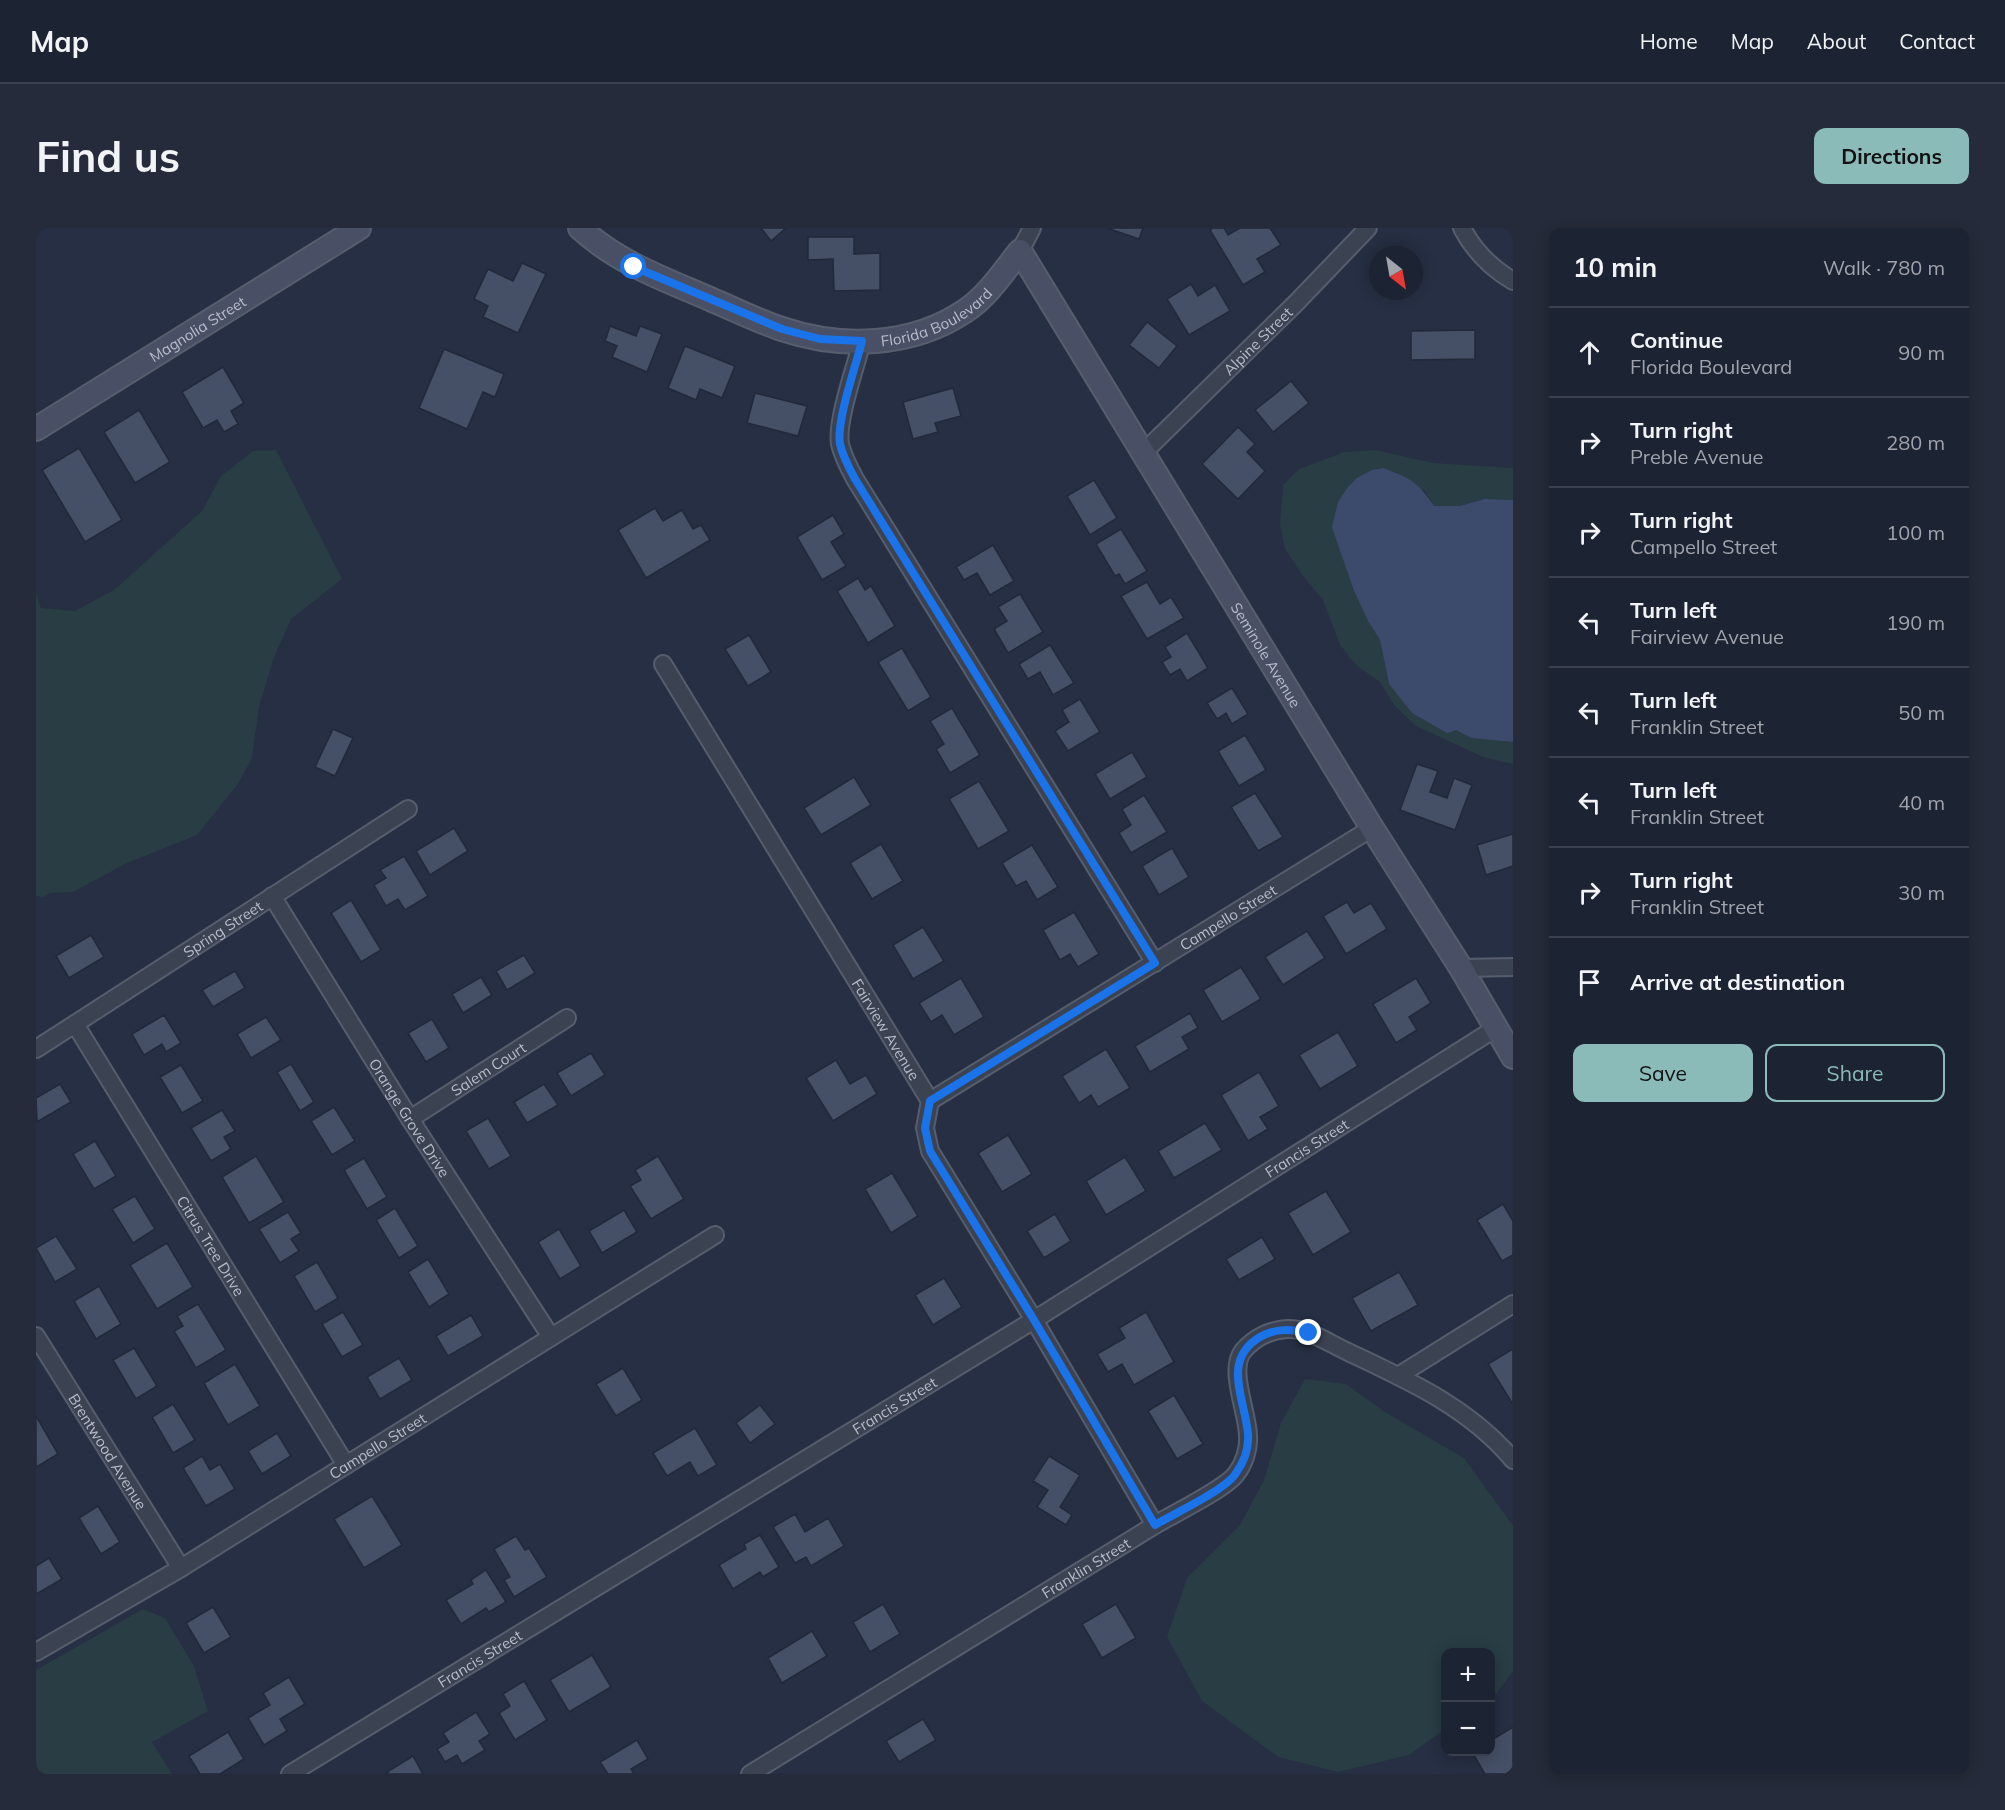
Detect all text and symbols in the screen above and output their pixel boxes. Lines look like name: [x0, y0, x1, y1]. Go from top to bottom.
text: Map: [30, 24, 89, 59]
text: Home: [1640, 28, 1698, 54]
text: Map: [1731, 28, 1774, 54]
text: About: [1807, 28, 1866, 54]
text: Contact: [1899, 28, 1975, 54]
button: Directions: [1814, 128, 1969, 184]
text: Find us: [36, 130, 180, 183]
north arrow: [1369, 246, 1423, 300]
text: 10 min: [1573, 251, 1657, 284]
route start: [620, 253, 646, 279]
text: Walk · 780 m: [1823, 255, 1945, 280]
street label: Florida Boulevard: [880, 284, 996, 350]
street label: Magnolia Street: [146, 292, 249, 366]
street label: Alpine Street: [1219, 303, 1296, 379]
text: Continue: [1630, 326, 1723, 354]
icon: ahead: [1573, 336, 1606, 369]
text: 90 m: [1898, 340, 1945, 365]
text: Florida Boulevard: [1630, 354, 1792, 379]
text: Turn right: [1630, 416, 1733, 444]
icon: right: [1573, 426, 1606, 459]
text: 280 m: [1886, 430, 1945, 455]
text: Preble Avenue: [1630, 444, 1763, 469]
text: Turn right: [1630, 506, 1733, 534]
icon: right: [1573, 516, 1606, 549]
text: 100 m: [1886, 520, 1945, 545]
text: Campello Street: [1630, 534, 1777, 559]
text: Turn left: [1630, 596, 1717, 624]
street label: Seminole Avenue: [1227, 599, 1306, 711]
icon: left: [1573, 606, 1606, 639]
text: 190 m: [1886, 610, 1945, 635]
text: Fairview Avenue: [1630, 624, 1784, 649]
text: Turn left: [1630, 686, 1717, 714]
icon: left: [1573, 696, 1606, 729]
text: 50 m: [1898, 700, 1945, 725]
text: Franklin Street: [1630, 714, 1764, 739]
text: Turn left: [1630, 776, 1717, 804]
icon: left: [1573, 786, 1606, 819]
text: 40 m: [1898, 790, 1945, 815]
text: Franklin Street: [1630, 804, 1764, 829]
text: Turn right: [1630, 866, 1733, 894]
icon: right: [1573, 876, 1606, 909]
street label: Campello Street: [1176, 880, 1280, 954]
text: 30 m: [1898, 880, 1945, 905]
text: Franklin Street: [1630, 894, 1764, 919]
street label: Spring Street: [179, 896, 266, 961]
icon: arrive: [1573, 966, 1606, 999]
text: Arrive at destination: [1630, 968, 1845, 996]
street label: Fairview Avenue: [848, 975, 924, 1083]
street label: Salem Court: [447, 1038, 529, 1100]
button: Save: [1573, 1044, 1753, 1102]
button: Share: [1765, 1044, 1945, 1102]
street label: Orange Grove Drive: [365, 1055, 454, 1181]
street label: Francis Street: [1261, 1114, 1352, 1181]
street label: Citrus Tree Drive: [173, 1192, 249, 1299]
route end: [1295, 1319, 1321, 1345]
street label: Francis Street: [849, 1372, 940, 1438]
street label: Brentwood Avenue: [65, 1390, 151, 1513]
street label: Campello Street: [325, 1408, 429, 1483]
street label: Franklin Street: [1038, 1533, 1133, 1602]
street label: Francis Street: [434, 1625, 525, 1691]
map controls: [1441, 1648, 1495, 1756]
button: +: [1441, 1648, 1495, 1702]
button: −: [1441, 1702, 1495, 1756]

